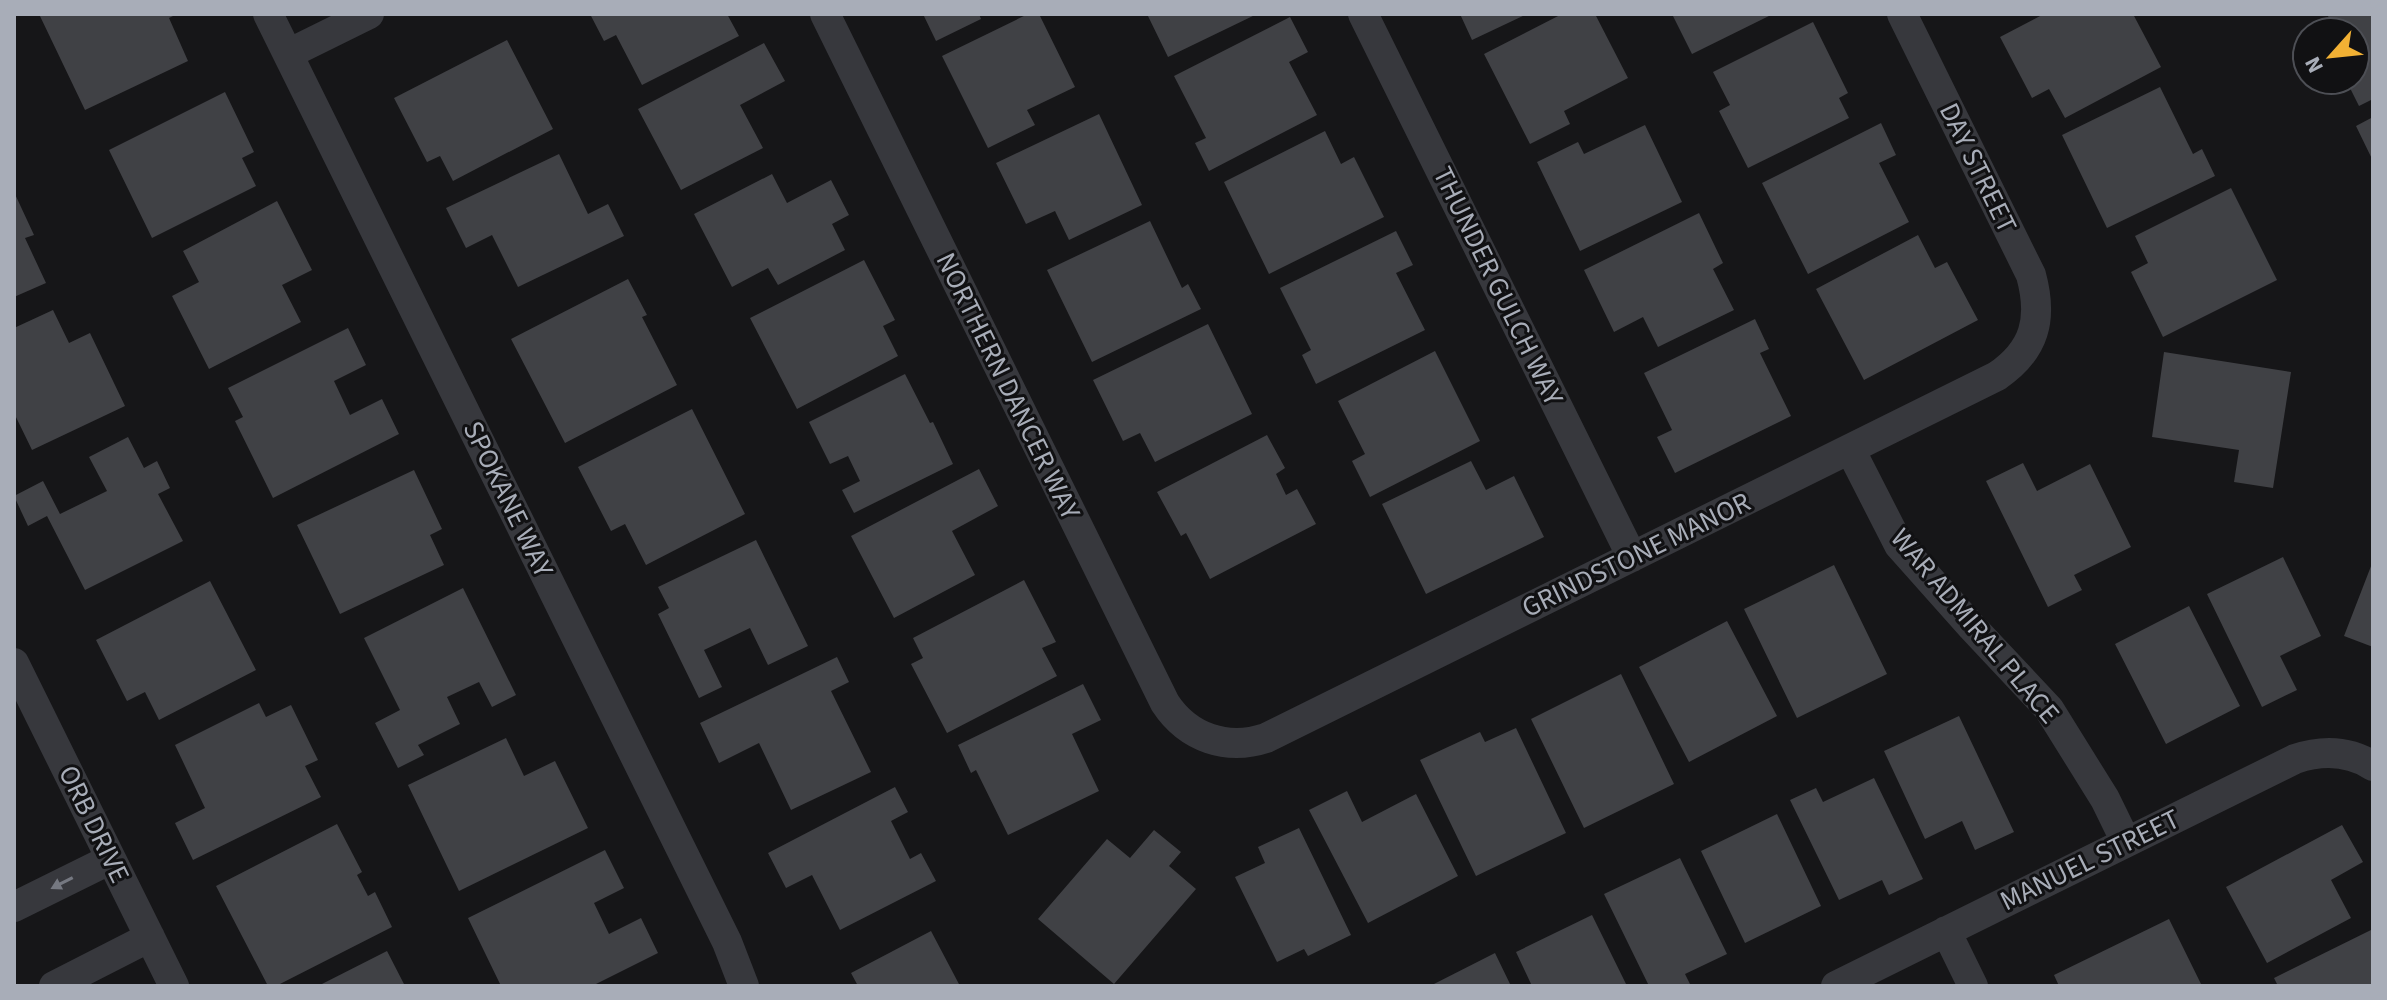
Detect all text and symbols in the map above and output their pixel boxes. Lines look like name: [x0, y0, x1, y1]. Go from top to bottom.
north arrow: [2291, 16, 2371, 96]
text: N: [2296, 51, 2332, 78]
street label: DAY STREET: [1929, 96, 2027, 240]
street label: THUNDER GULCH WAY: [1423, 160, 1574, 413]
street label: NORTHERN DANCER WAY: [926, 246, 1090, 527]
street label: SPOKANE WAY: [453, 414, 563, 584]
street label: GRINDSTONE MANOR: [1515, 482, 1757, 628]
street label: WAR ADMIRAL PLACE: [1881, 520, 2069, 732]
street label: ORB DRIVE: [48, 758, 140, 890]
street label: MANUEL STREET: [1993, 799, 2187, 921]
one-way arrow: [51, 876, 74, 890]

